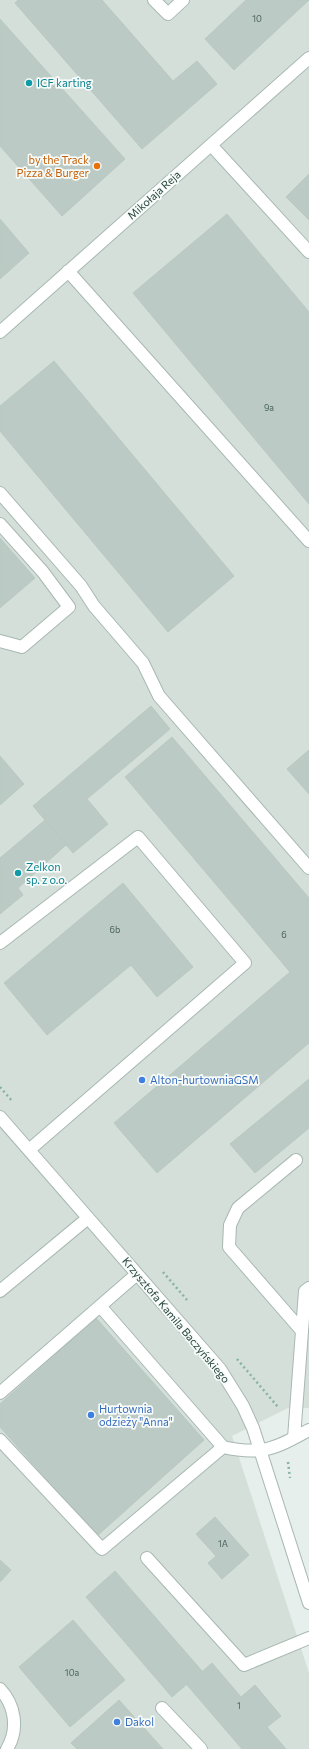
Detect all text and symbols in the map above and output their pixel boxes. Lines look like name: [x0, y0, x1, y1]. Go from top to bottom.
house number: 10: [252, 13, 262, 24]
place label: ICF karting: [37, 76, 92, 89]
marker: ICF karting: [24, 78, 34, 88]
place label: by the Track Pizza & Burger: [17, 153, 90, 179]
marker: by the Track Pizza & Burger: [92, 161, 102, 171]
street label: Mikołaja Reja: [125, 167, 183, 222]
house number: 9a: [264, 402, 274, 413]
place label: Zelkon sp. z o.o.: [26, 860, 67, 886]
marker: Zelkon sp. z o.o.: [13, 868, 23, 878]
house number: 6b: [110, 924, 120, 935]
house number: 6: [281, 929, 287, 940]
place label: Alton-hurtowniaGSM: [150, 1073, 259, 1086]
marker: Alton-hurtowniaGSM: [137, 1075, 147, 1085]
street label: Krzysztofa Kamila Baczyńskiego: [120, 1254, 233, 1386]
place label: Hurtownia odzieży "Anna": [99, 1402, 173, 1428]
marker: Hurtownia odzieży "Anna": [86, 1410, 96, 1420]
house number: 1A: [218, 1538, 228, 1549]
house number: 10a: [65, 1667, 80, 1678]
house number: 1: [237, 1700, 241, 1711]
place label: Dakol: [125, 1715, 154, 1728]
marker: Dakol: [112, 1717, 122, 1727]

